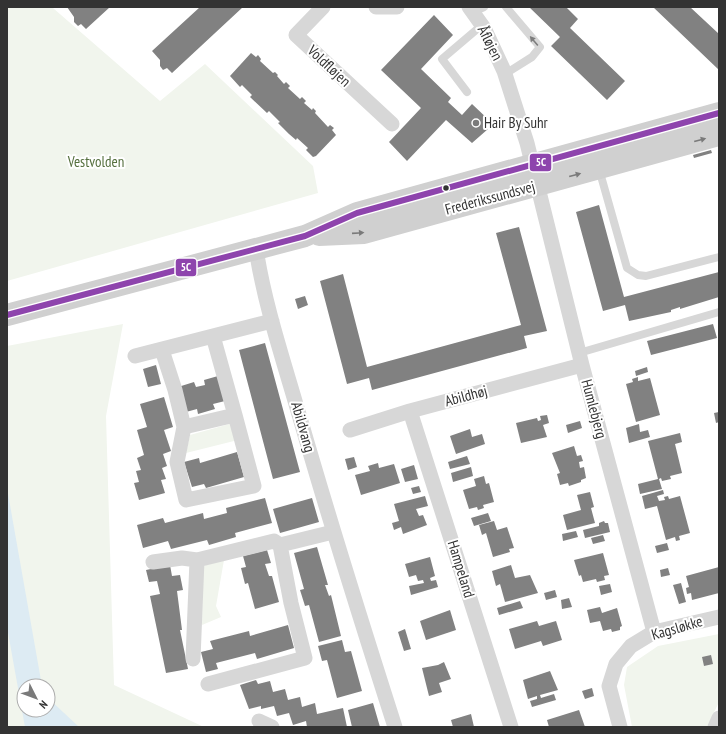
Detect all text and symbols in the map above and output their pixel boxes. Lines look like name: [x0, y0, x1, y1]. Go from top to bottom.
street label: Åfløjen: [474, 22, 507, 63]
one-way arrow: [530, 35, 539, 46]
street label: Voldfløjen: [303, 40, 355, 90]
place label: Hair By Suhr: [484, 113, 549, 132]
marker: Hair By Suhr: [471, 118, 481, 128]
one-way arrow: [694, 137, 706, 143]
park label: Vestvolden: [67, 152, 124, 171]
line badge: 5C: [529, 153, 552, 172]
text: 5C: [536, 155, 546, 169]
one-way arrow: [569, 172, 581, 178]
street label: Frederikssundsvej: [443, 176, 537, 219]
unlabelled marker: [441, 183, 451, 193]
one-way arrow: [352, 230, 364, 237]
line badge: 5C: [175, 258, 197, 277]
text: 5C: [181, 260, 191, 274]
street label: Humlebjerg: [577, 377, 611, 441]
street label: Abildhøj: [443, 381, 489, 410]
street label: Abildvang: [287, 399, 320, 454]
street label: Hampeland: [444, 538, 479, 600]
street label: Kagsløkke: [649, 611, 705, 644]
north arrow: [16, 678, 56, 718]
text: N: [36, 698, 51, 712]

